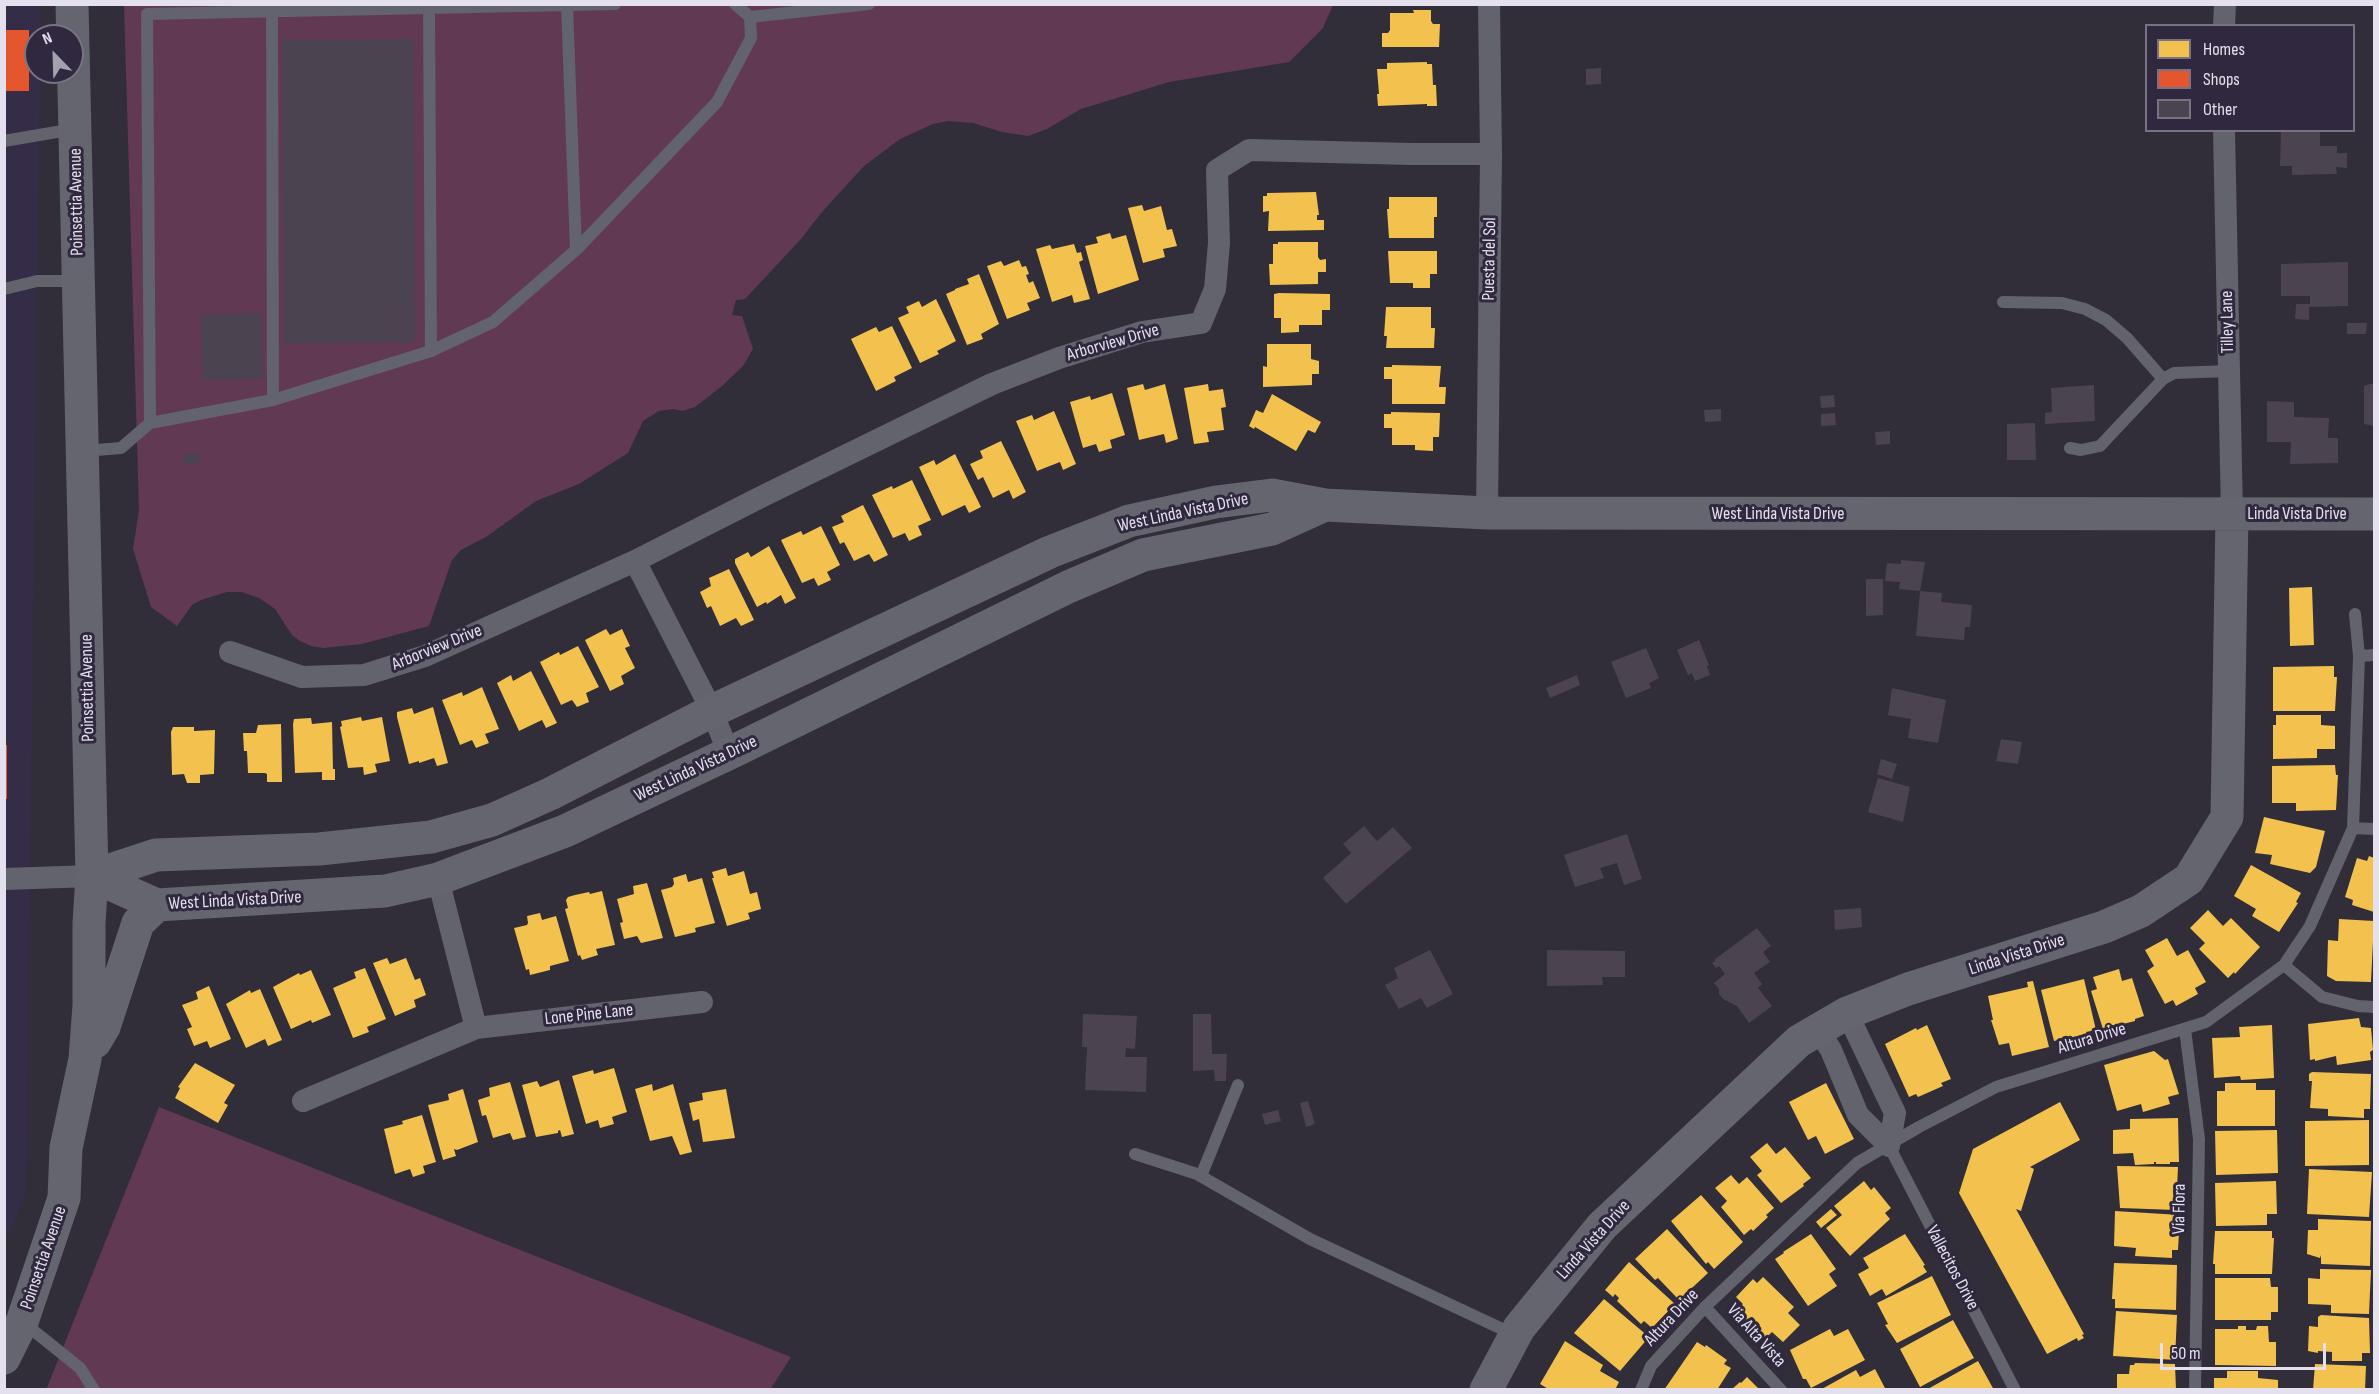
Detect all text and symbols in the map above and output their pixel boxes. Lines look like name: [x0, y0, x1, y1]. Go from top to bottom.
north arrow: [24, 24, 84, 84]
legend: [2145, 24, 2355, 132]
text: N: [40, 28, 55, 49]
text: Homes: [2203, 39, 2245, 60]
text: Shops: [2203, 69, 2240, 90]
text: Other: [2203, 99, 2237, 120]
street label: Poinsettia Avenue: [65, 148, 89, 256]
street label: Puesta del Sol: [1478, 217, 1502, 301]
street label: Tilley Lane: [2217, 290, 2239, 354]
street label: Arborview Drive: [1064, 319, 1162, 367]
street label: West Linda Vista Drive: [1116, 489, 1250, 537]
street label: West Linda Vista Drive: [1711, 503, 1845, 525]
street label: Linda Vista Drive: [2247, 503, 2347, 525]
street label: Arborview Drive: [389, 620, 485, 676]
street label: Poinsettia Avenue: [76, 634, 100, 742]
street label: West Linda Vista Drive: [631, 731, 761, 807]
street label: West Linda Vista Drive: [168, 887, 302, 915]
street label: Linda Vista Drive: [1966, 929, 2068, 981]
street label: Lone Pine Lane: [544, 1000, 634, 1030]
street label: Altura Drive: [2055, 1018, 2129, 1060]
street label: Via Flora: [2169, 1183, 2191, 1235]
street label: Linda Vista Drive: [1553, 1196, 1635, 1284]
street label: Poinsettia Avenue: [16, 1203, 72, 1313]
street label: Vallecitos Drive: [1921, 1222, 1983, 1314]
street label: Altura Drive: [1640, 1285, 1704, 1351]
street label: Via Alta Vista: [1722, 1300, 1790, 1372]
scale bar: [2163, 1331, 2330, 1369]
text: 50 m: [2171, 1343, 2201, 1364]

